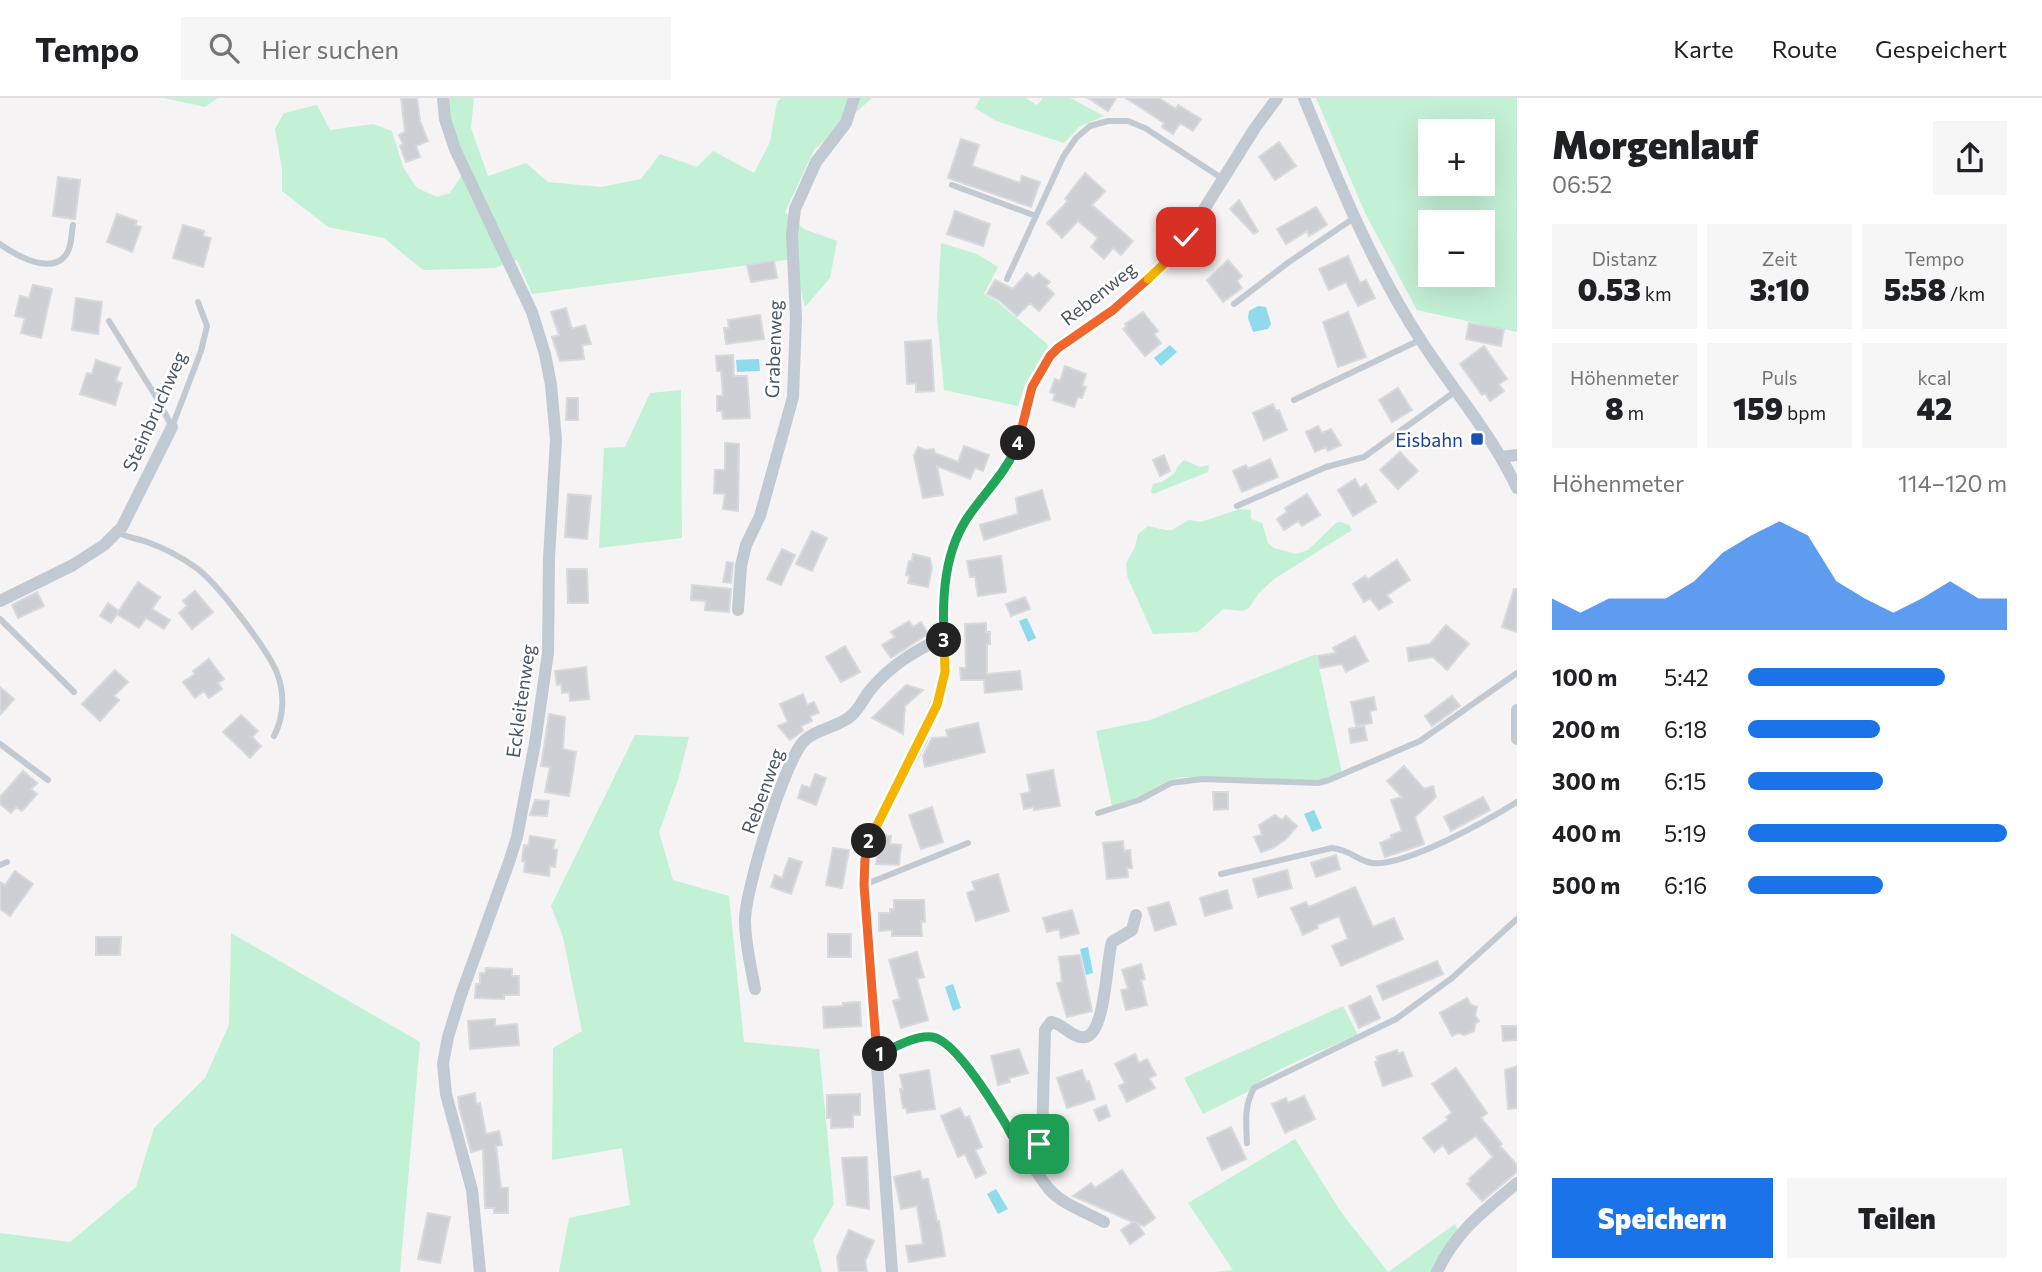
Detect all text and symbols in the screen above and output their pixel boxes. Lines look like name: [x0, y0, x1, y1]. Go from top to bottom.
search box: [181, 17, 671, 80]
text: Tempo: [35, 28, 139, 69]
icon: search: [205, 29, 243, 67]
text: Hier suchen: [261, 33, 399, 64]
text: Karte: [1673, 34, 1734, 63]
text: Route: [1772, 34, 1837, 63]
text: Gespeichert: [1875, 34, 2007, 63]
map controls: [1418, 119, 1495, 287]
button: +: [1418, 119, 1495, 196]
text: Morgenlauf: [1552, 120, 1758, 167]
button: share: [1933, 121, 2007, 195]
text: 06:52: [1552, 170, 1612, 198]
pin: [1156, 207, 1216, 267]
button: −: [1418, 210, 1495, 287]
icon: check: [1167, 218, 1205, 256]
text: Distanz: [1592, 247, 1657, 270]
text: Zeit: [1762, 247, 1797, 270]
text: Tempo: [1905, 247, 1964, 270]
street label: Rebenweg: [1056, 256, 1140, 330]
text: 0.53: [1577, 270, 1641, 307]
text: 3:10: [1749, 270, 1810, 307]
text: 5:58: [1884, 270, 1946, 307]
text: km: [1641, 282, 1672, 305]
text: /km: [1946, 282, 1985, 305]
street label: Grabenweg: [760, 299, 786, 399]
street label: Steinbruchweg: [117, 347, 191, 475]
text: Höhenmeter: [1570, 366, 1679, 389]
text: Puls: [1761, 366, 1798, 389]
text: kcal: [1917, 366, 1952, 389]
text: 8: [1605, 389, 1624, 426]
text: 159: [1733, 389, 1783, 426]
text: 42: [1917, 389, 1952, 426]
text: m: [1624, 401, 1644, 424]
text: bpm: [1783, 401, 1826, 424]
pin: 4: [1000, 426, 1036, 460]
place label: Eisbahn: [1395, 428, 1463, 451]
text: 4: [1012, 431, 1023, 454]
marker: Eisbahn: [1469, 431, 1485, 447]
text: Höhenmeter: [1552, 469, 1684, 497]
text: 114–120 m: [1898, 469, 2007, 497]
pin: 3: [926, 622, 962, 658]
text: 3: [938, 628, 949, 651]
street label: Eckleitenweg: [501, 643, 539, 759]
text: 100 m: [1552, 663, 1617, 691]
text: 5:42: [1664, 663, 1709, 691]
text: 200 m: [1552, 715, 1620, 743]
text: 6:18: [1664, 715, 1707, 743]
street label: Rebenweg: [736, 745, 788, 837]
text: 300 m: [1552, 767, 1620, 795]
text: 6:15: [1664, 767, 1706, 795]
text: 400 m: [1552, 819, 1621, 847]
text: 5:19: [1664, 819, 1706, 847]
pin: 2: [852, 824, 886, 858]
text: 2: [863, 829, 874, 852]
text: 500 m: [1552, 871, 1620, 899]
text: 6:16: [1664, 871, 1707, 899]
pin: 1: [862, 1037, 898, 1072]
text: 1: [875, 1042, 884, 1065]
pin: [1009, 1114, 1069, 1174]
icon: arrive: [1020, 1125, 1058, 1163]
button: Speichern: [1552, 1178, 1773, 1258]
button: Teilen: [1787, 1178, 2007, 1258]

